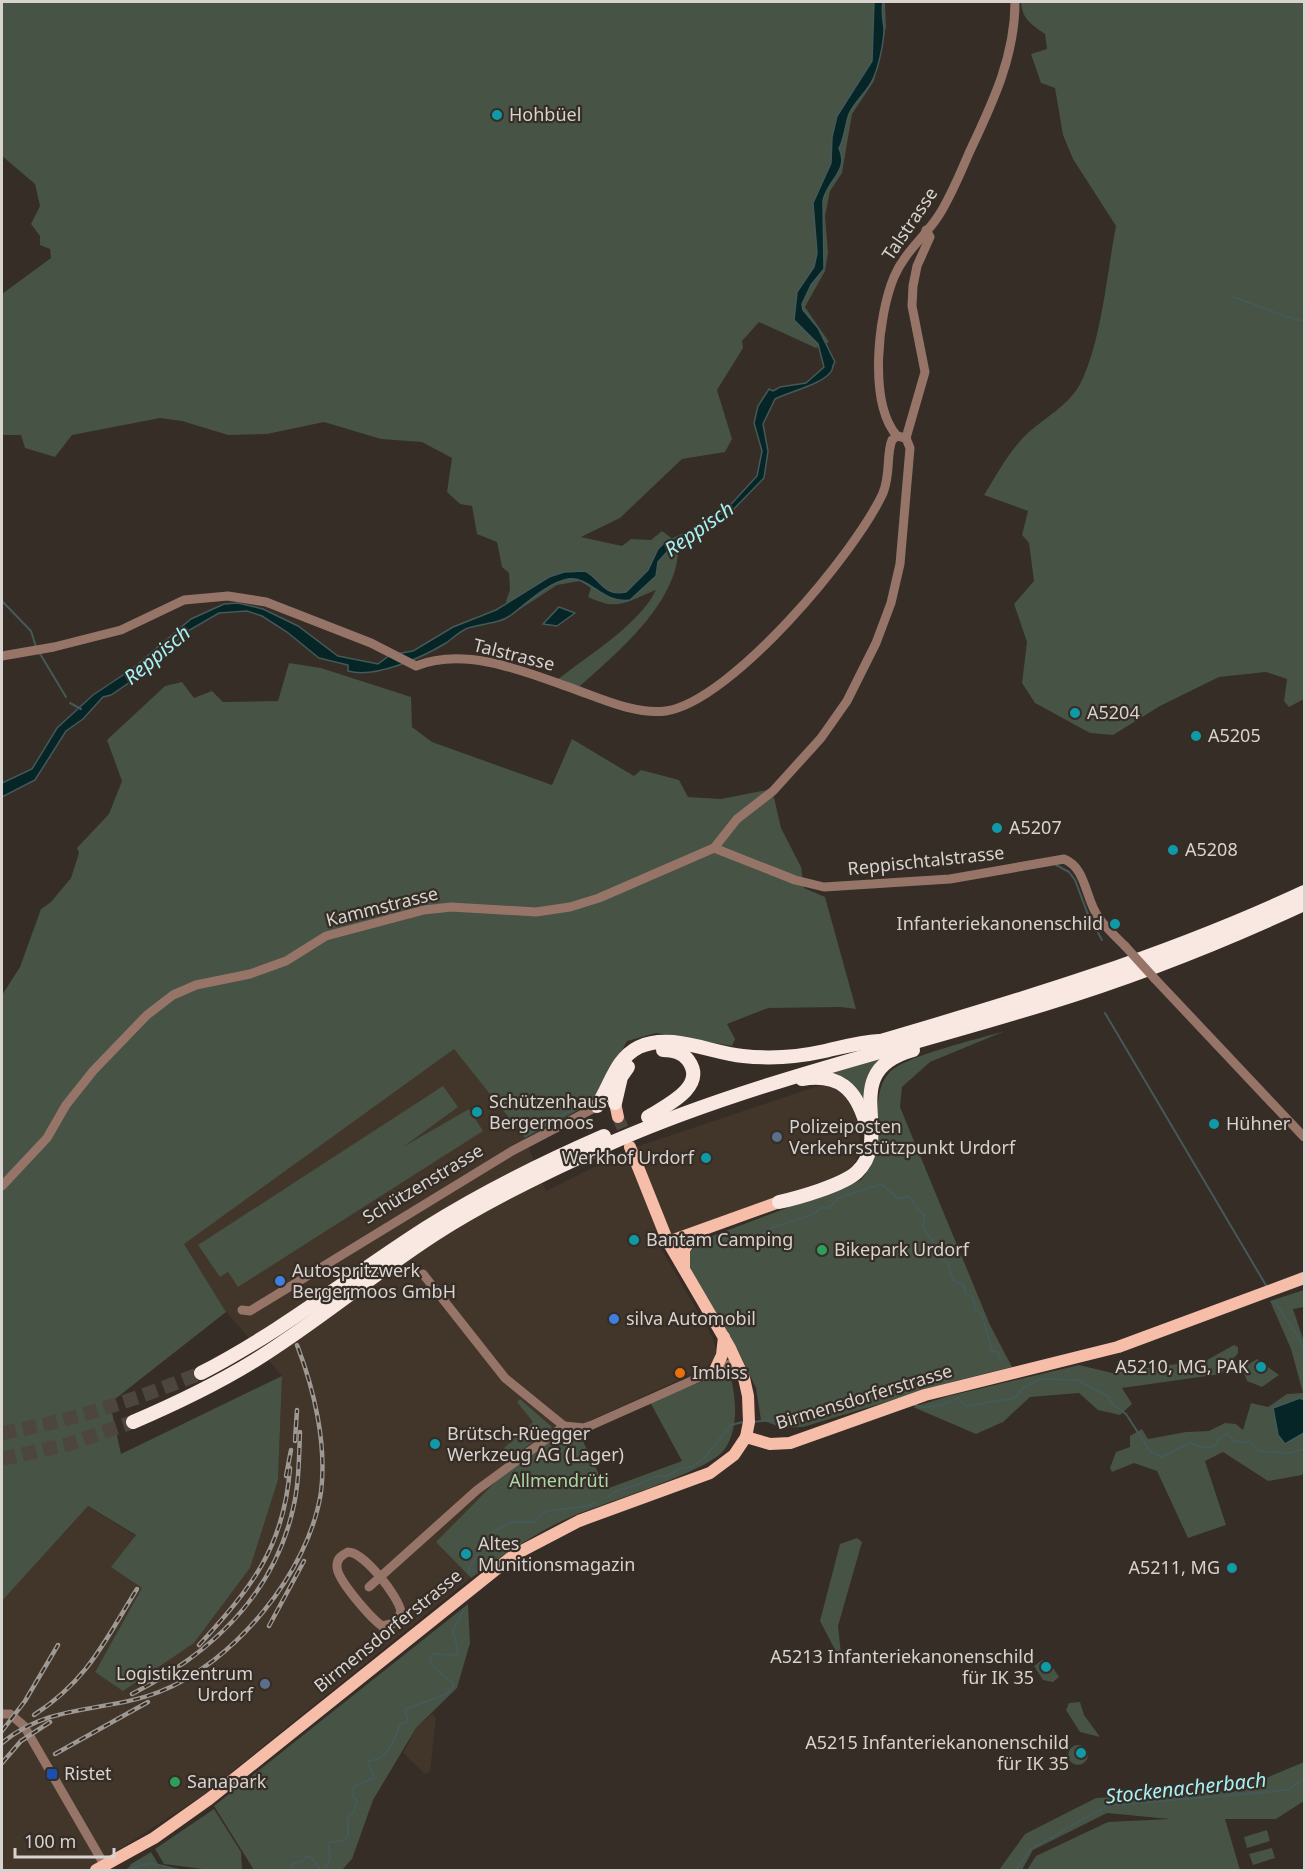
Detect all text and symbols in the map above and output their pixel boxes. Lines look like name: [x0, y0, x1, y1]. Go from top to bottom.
place label: Hohbüel: [509, 102, 581, 126]
marker: Hohbüel: [490, 108, 504, 122]
street label: Talstrasse: [876, 182, 942, 265]
water label: Reppisch: [659, 495, 739, 562]
water label: Reppisch: [118, 619, 196, 690]
street label: Talstrasse: [471, 632, 557, 676]
place label: A5204: [1087, 700, 1140, 724]
marker: A5204: [1068, 706, 1082, 720]
place label: A5205: [1208, 723, 1261, 747]
marker: A5205: [1189, 729, 1203, 743]
place label: A5207: [1009, 815, 1062, 839]
marker: A5207: [990, 821, 1004, 835]
place label: A5208: [1185, 837, 1238, 861]
street label: Reppischtalstrasse: [846, 840, 1005, 880]
marker: A5208: [1166, 843, 1180, 857]
street label: Kammstrasse: [323, 881, 440, 932]
place label: Infanteriekanonenschild: [897, 911, 1103, 935]
marker: Infanteriekanonenschild: [1108, 917, 1122, 931]
place label: Schützenhaus Bergermoos: [489, 1089, 607, 1134]
marker: Schützenhaus Bergermoos: [470, 1105, 484, 1119]
place label: Hühner: [1226, 1111, 1291, 1135]
place label: Polizeiposten Verkehrsstützpunkt Urdorf: [789, 1114, 1016, 1159]
marker: Hühner: [1207, 1117, 1221, 1131]
marker: Polizeiposten Verkehrsstützpunkt Urdorf: [770, 1130, 784, 1144]
street label: Schützenstrasse: [358, 1138, 487, 1229]
place label: Werkhof Urdorf: [562, 1145, 695, 1169]
marker: Werkhof Urdorf: [699, 1151, 713, 1165]
place label: Bantam Camping: [646, 1227, 793, 1251]
marker: Bantam Camping: [627, 1233, 641, 1247]
place label: Bikepark Urdorf: [834, 1237, 970, 1261]
marker: Bikepark Urdorf: [815, 1243, 829, 1257]
place label: Autospritzwerk Bergermoos GmbH: [292, 1258, 456, 1303]
marker: Autospritzwerk Bergermoos GmbH: [273, 1274, 287, 1288]
place label: silva Automobil: [626, 1306, 756, 1330]
marker: silva Automobil: [607, 1312, 621, 1326]
place label: A5210, MG, PAK: [1115, 1354, 1250, 1378]
street label: Birmensdorferstrasse: [773, 1358, 955, 1434]
place label: Imbiss: [692, 1360, 748, 1384]
marker: A5210, MG, PAK: [1254, 1360, 1268, 1374]
marker: Imbiss: [673, 1366, 687, 1380]
place label: Brütsch-Rüegger Werkzeug AG (Lager): [447, 1421, 624, 1466]
marker: Brütsch-Rüegger Werkzeug AG (Lager): [428, 1437, 442, 1451]
park label: Allmendrüti: [509, 1468, 609, 1492]
place label: Altes Munitionsmagazin: [478, 1531, 635, 1576]
marker: Altes Munitionsmagazin: [459, 1547, 473, 1561]
place label: A5211, MG: [1128, 1555, 1220, 1579]
marker: A5211, MG: [1225, 1561, 1239, 1575]
street label: Birmensdorferstrasse: [309, 1563, 466, 1697]
place label: A5213 Infanteriekanonenschild für IK 35: [770, 1644, 1034, 1689]
marker: A5213 Infanteriekanonenschild für IK 35: [1039, 1660, 1053, 1674]
place label: Logistikzentrum Urdorf: [116, 1661, 254, 1706]
marker: Logistikzentrum Urdorf: [258, 1677, 272, 1691]
place label: A5215 Infanteriekanonenschild für IK 35: [805, 1730, 1069, 1775]
marker: A5215 Infanteriekanonenschild für IK 35: [1074, 1746, 1088, 1760]
place label: Ristet: [64, 1761, 112, 1785]
water label: Stockenacherbach: [1104, 1766, 1268, 1809]
marker: Ristet: [45, 1767, 59, 1781]
place label: Sanapark: [187, 1769, 267, 1793]
marker: Sanapark: [168, 1775, 182, 1789]
scale bar: [15, 1821, 114, 1859]
text: 100 m: [24, 1829, 76, 1853]

